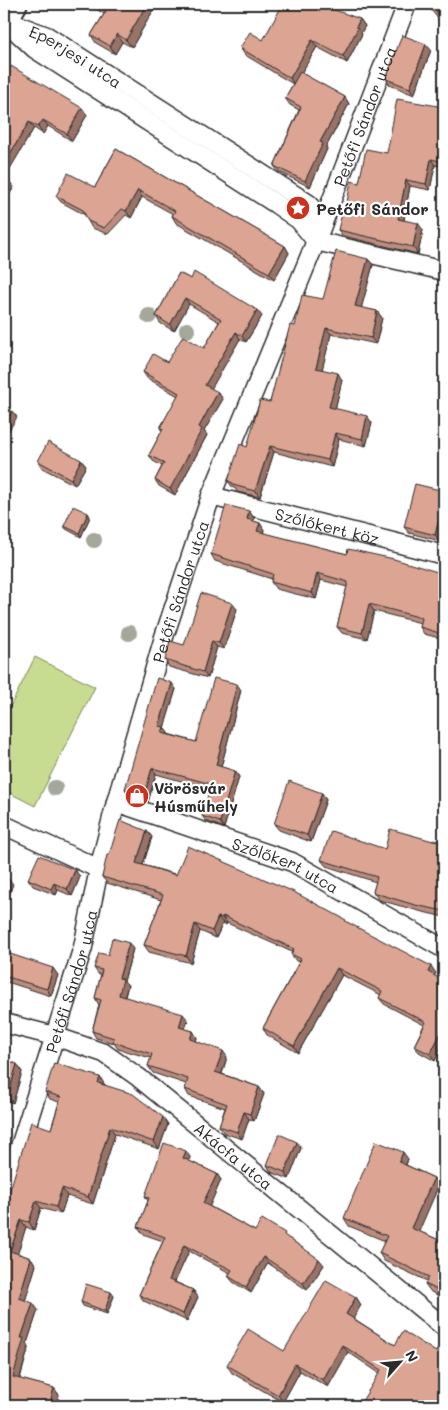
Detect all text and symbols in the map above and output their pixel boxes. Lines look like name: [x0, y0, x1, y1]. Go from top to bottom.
street label: Eperjesi utca: [26, 20, 126, 92]
street label: Petőfi Sándor utca: [328, 43, 400, 189]
place icon: Petőfi Sándor: [285, 195, 311, 221]
place label: Petőfi Sándor: [316, 198, 429, 219]
street label: Szőlőkert köz: [273, 502, 382, 549]
street label: Petőfi Sándor utca: [147, 518, 213, 665]
place label: Vörösvár Húsműhely: [154, 777, 238, 816]
shop icon: Vörösvár Húsműhely: [124, 783, 150, 809]
street label: Szőlőkert utca: [230, 832, 343, 897]
street label: Petőfi Sándor utca: [40, 908, 101, 1055]
street label: Akácfa utca: [190, 1117, 278, 1194]
north arrow: [376, 1338, 426, 1388]
text: N: [401, 1347, 423, 1365]

